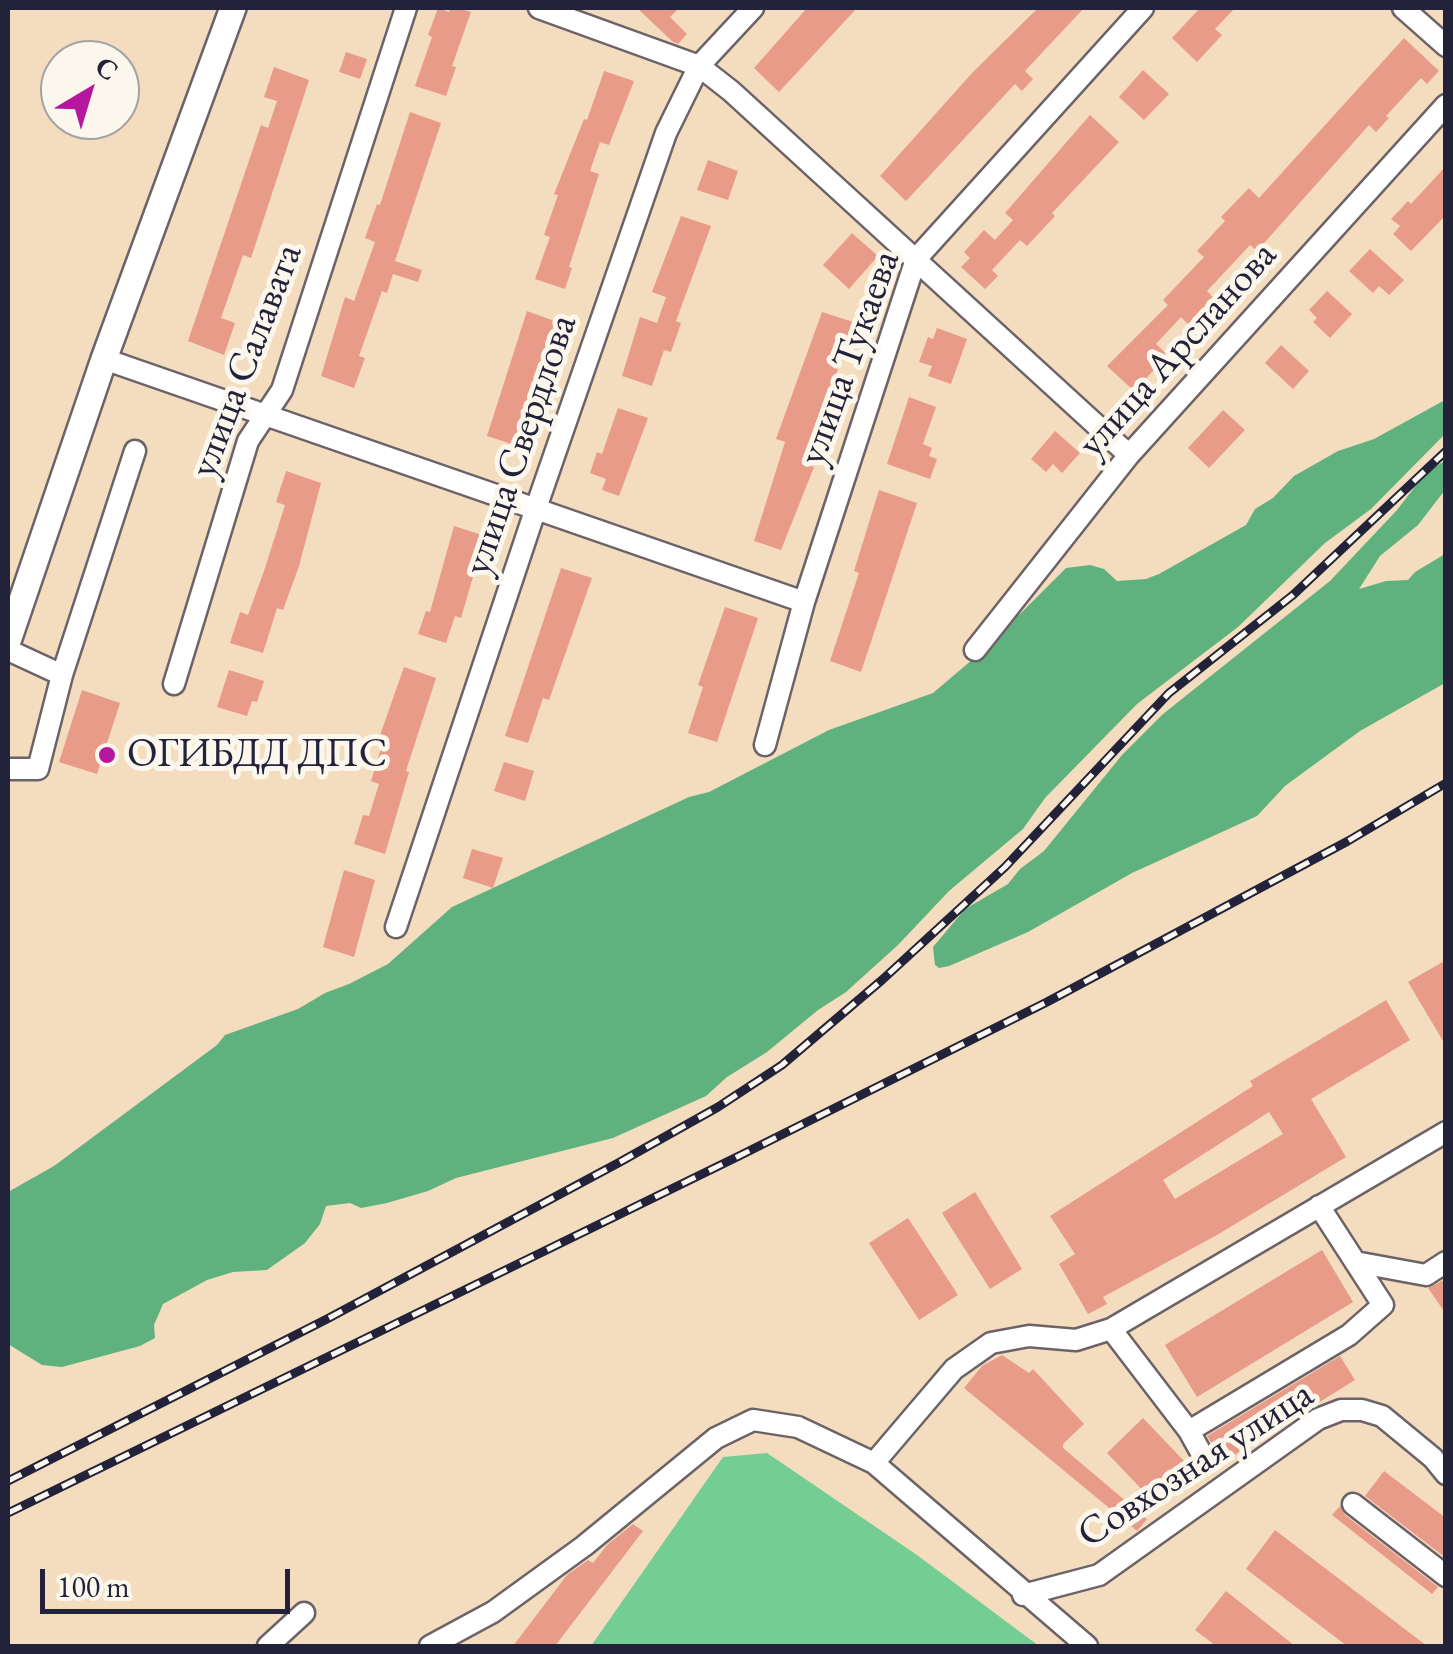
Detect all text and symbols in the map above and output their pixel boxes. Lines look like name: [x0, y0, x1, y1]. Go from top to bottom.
north arrow: [40, 40, 140, 140]
text: С: [88, 48, 126, 88]
street label: улица Арсланова: [1069, 232, 1287, 468]
street label: улица Салавата: [180, 237, 314, 485]
street label: улица Тукаева: [789, 244, 911, 472]
street label: улица Свердлова: [454, 308, 588, 582]
place label: ОГИБДД ДПС: [127, 731, 387, 779]
marker: ОГИБДД ДПС: [96, 744, 118, 766]
street label: Совхозная улица: [1069, 1371, 1323, 1559]
scale bar: [45, 1549, 295, 1611]
text: 100 m: [57, 1567, 130, 1606]

